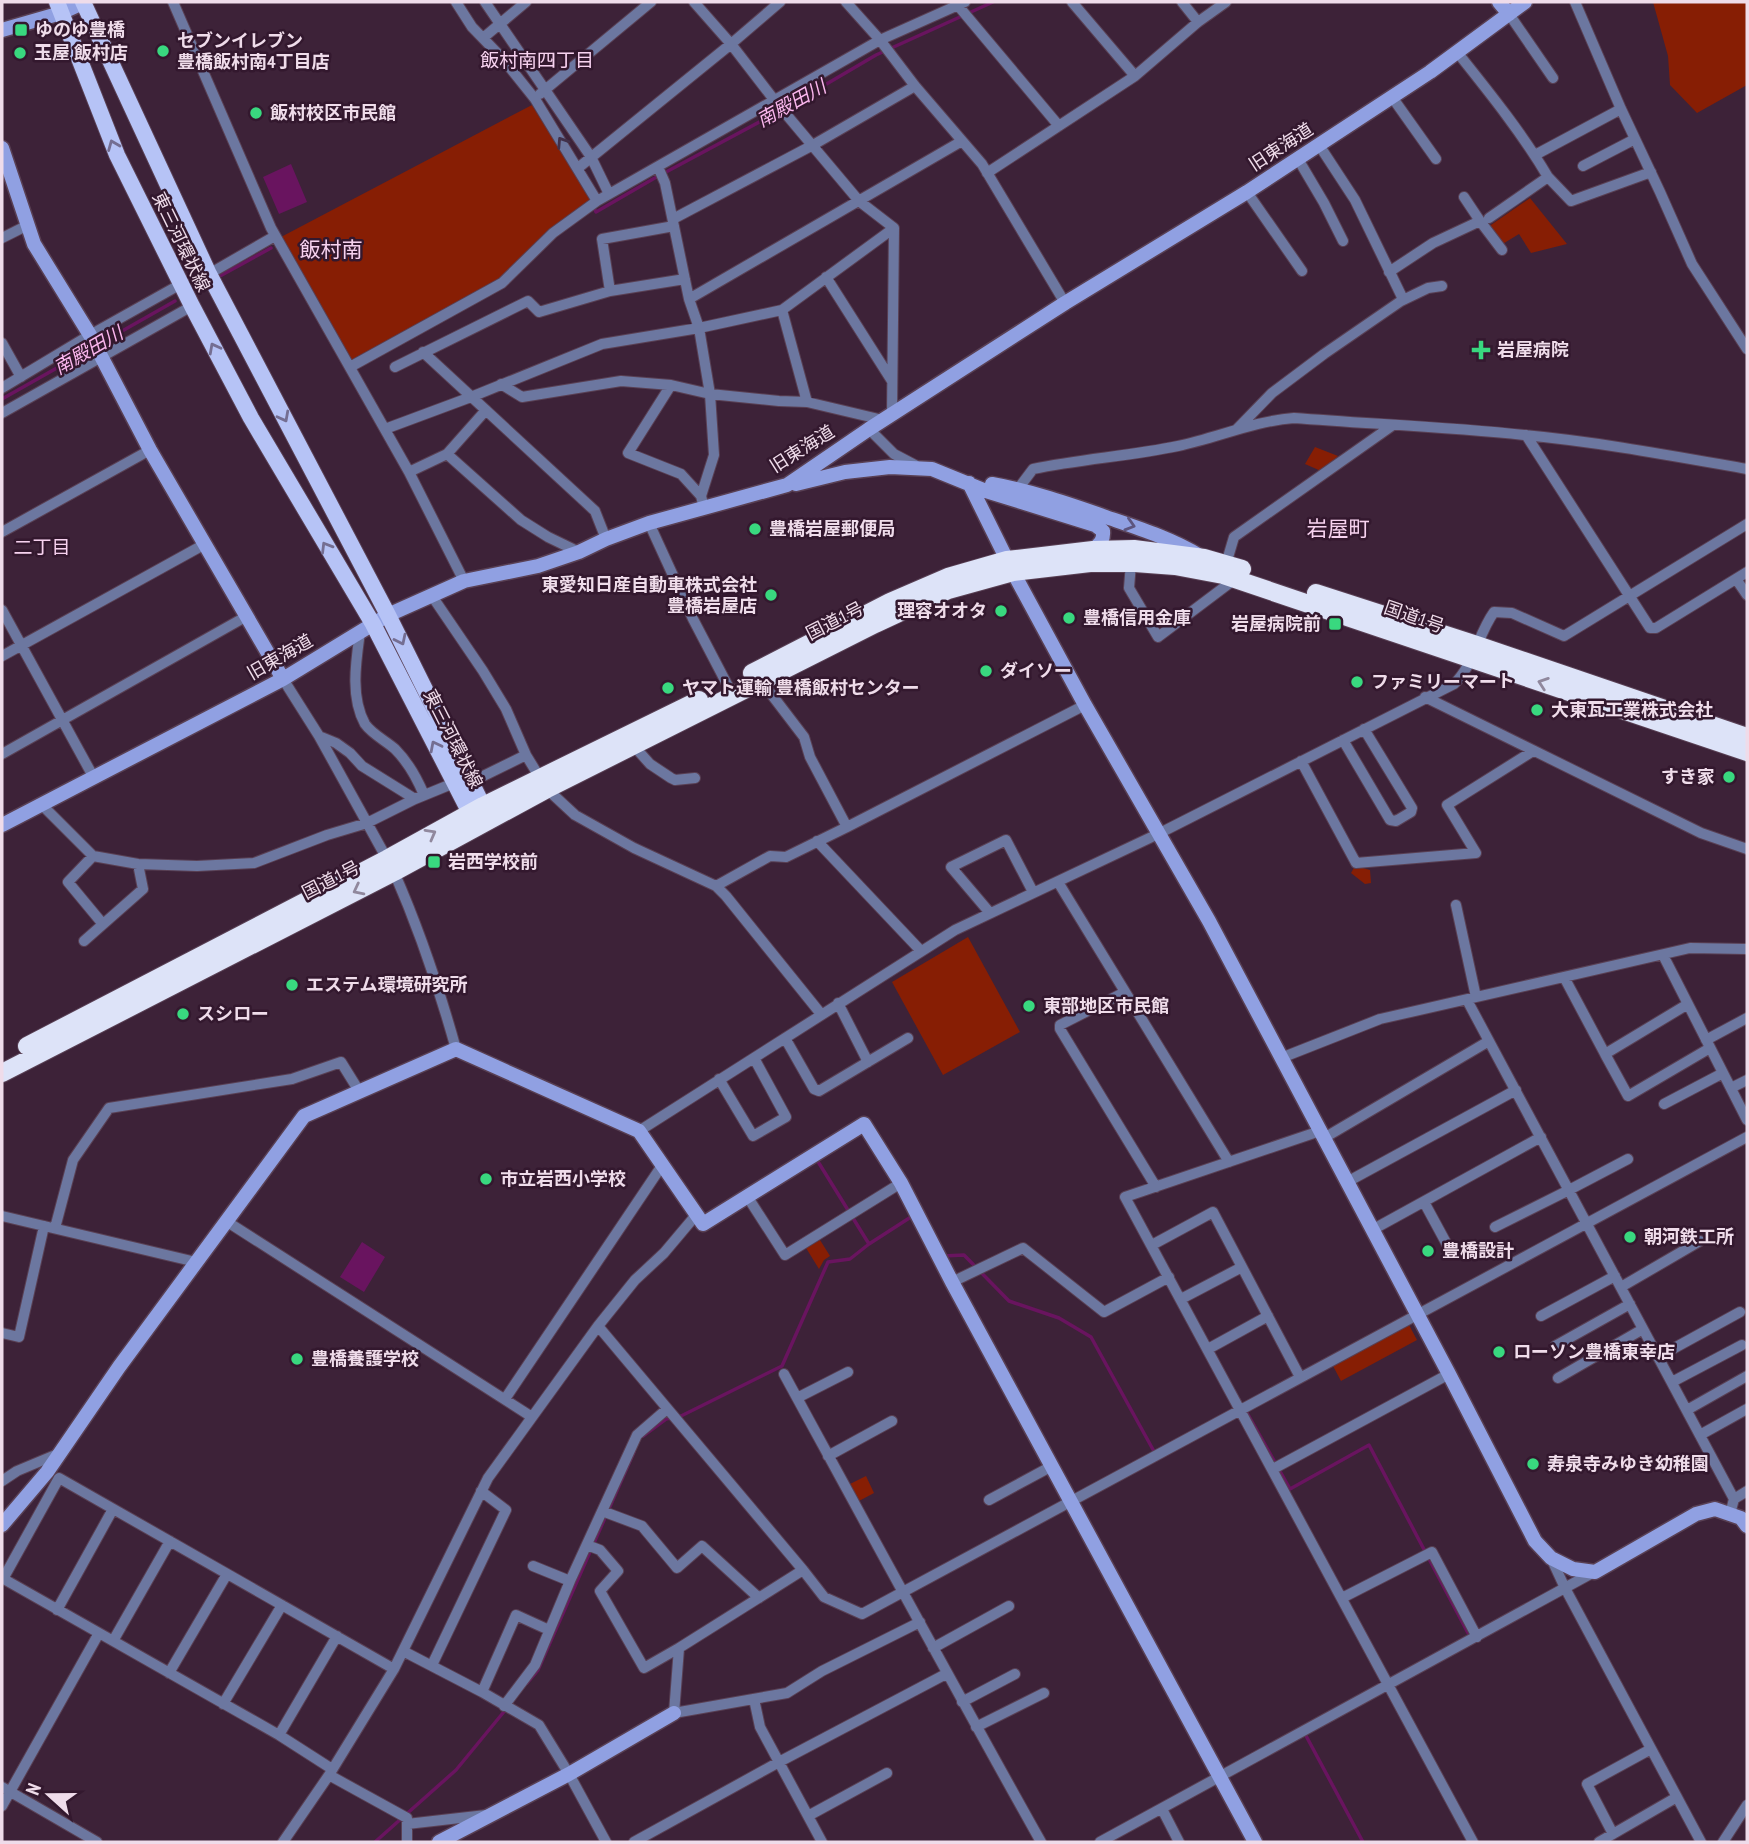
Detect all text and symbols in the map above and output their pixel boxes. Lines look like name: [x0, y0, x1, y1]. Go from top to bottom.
place label: ゆのゆ豊橋: [35, 18, 125, 41]
marker: ゆのゆ豊橋: [13, 22, 29, 38]
place label: セブンイレブン 豊橋飯村南4丁目店: [177, 29, 330, 73]
place label: 玉屋 飯村店: [34, 41, 128, 64]
marker: セブンイレブン 豊橋飯村南4丁目店: [155, 43, 171, 59]
marker: 玉屋 飯村店: [12, 45, 28, 61]
district label: 飯村南四丁目: [480, 48, 594, 72]
water label: 南殿田川: [752, 73, 832, 132]
place label: 飯村校区市民館: [270, 101, 396, 124]
marker: 飯村校区市民館: [248, 105, 264, 121]
street label: 旧東海道: [1244, 117, 1317, 176]
one-way arrow: [558, 137, 571, 150]
one-way arrow: [107, 139, 121, 151]
street label: 東三河環状線: [147, 188, 215, 295]
district label: 飯村南: [300, 236, 363, 263]
water label: 南殿田川: [49, 320, 129, 379]
place label: 岩屋病院: [1497, 338, 1569, 361]
marker: 岩屋病院: [1471, 340, 1491, 360]
one-way arrow: [209, 343, 222, 356]
one-way arrow: [276, 410, 289, 422]
street label: 旧東海道: [765, 420, 838, 477]
district label: 岩屋町: [1307, 515, 1370, 542]
place label: 豊橋岩屋郵便局: [769, 517, 895, 540]
one-way arrow: [1123, 517, 1135, 531]
marker: 豊橋岩屋郵便局: [747, 521, 763, 537]
district label: 二丁目: [13, 535, 71, 559]
one-way arrow: [321, 541, 334, 554]
place label: 東愛知日産自動車株式会社 豊橋岩屋店: [541, 573, 757, 617]
marker: 東愛知日産自動車株式会社 豊橋岩屋店: [763, 587, 779, 603]
street label: 国道1号: [802, 596, 868, 645]
street label: 国道1号: [1381, 596, 1447, 638]
place label: 理容オオタ: [897, 599, 987, 622]
marker: 理容オオタ: [993, 603, 1009, 619]
place label: 豊橋信用金庫: [1083, 606, 1191, 629]
marker: 豊橋信用金庫: [1061, 610, 1077, 626]
place label: 岩屋病院前: [1231, 612, 1321, 635]
marker: 岩屋病院前: [1327, 616, 1343, 632]
street label: 旧東海道: [243, 629, 317, 685]
one-way arrow: [392, 633, 406, 645]
place label: ダイソー: [1000, 659, 1072, 682]
marker: ダイソー: [978, 663, 994, 679]
place label: ファミリーマート: [1371, 670, 1515, 693]
marker: ファミリーマート: [1349, 674, 1365, 690]
place label: ヤマト運輸 豊橋飯村センター: [682, 676, 920, 699]
one-way arrow: [1538, 677, 1550, 691]
marker: ヤマト運輸 豊橋飯村センター: [660, 680, 676, 696]
street label: 東三河環状線: [419, 685, 488, 792]
place label: 大東瓦工業株式会社: [1551, 698, 1713, 721]
marker: 大東瓦工業株式会社: [1529, 702, 1545, 718]
one-way arrow: [430, 741, 444, 753]
place label: すき家: [1661, 765, 1715, 788]
marker: すき家: [1721, 769, 1737, 785]
one-way arrow: [424, 829, 436, 843]
place label: 岩西学校前: [448, 850, 538, 873]
marker: 岩西学校前: [426, 854, 442, 870]
street label: 国道1号: [298, 855, 364, 904]
one-way arrow: [353, 881, 366, 895]
place label: エステム環境研究所: [306, 973, 467, 996]
marker: エステム環境研究所: [284, 977, 300, 993]
place label: 東部地区市民館: [1043, 994, 1169, 1017]
marker: 東部地区市民館: [1021, 998, 1037, 1014]
place label: スシロー: [197, 1002, 269, 1025]
marker: スシロー: [175, 1006, 191, 1022]
place label: 市立岩西小学校: [500, 1167, 626, 1190]
marker: 市立岩西小学校: [478, 1171, 494, 1187]
place label: 朝河鉄工所: [1644, 1225, 1734, 1248]
marker: 朝河鉄工所: [1622, 1229, 1638, 1245]
place label: 豊橋設計: [1442, 1239, 1514, 1262]
marker: 豊橋設計: [1420, 1243, 1436, 1259]
place label: ローソン豊橋東幸店: [1513, 1340, 1675, 1363]
marker: ローソン豊橋東幸店: [1491, 1344, 1507, 1360]
place label: 豊橋養護学校: [311, 1347, 419, 1370]
marker: 豊橋養護学校: [289, 1351, 305, 1367]
place label: 寿泉寺みゆき幼稚園: [1547, 1452, 1709, 1475]
marker: 寿泉寺みゆき幼稚園: [1525, 1456, 1541, 1472]
north arrow: [14, 1760, 84, 1830]
text: N: [20, 1780, 46, 1798]

